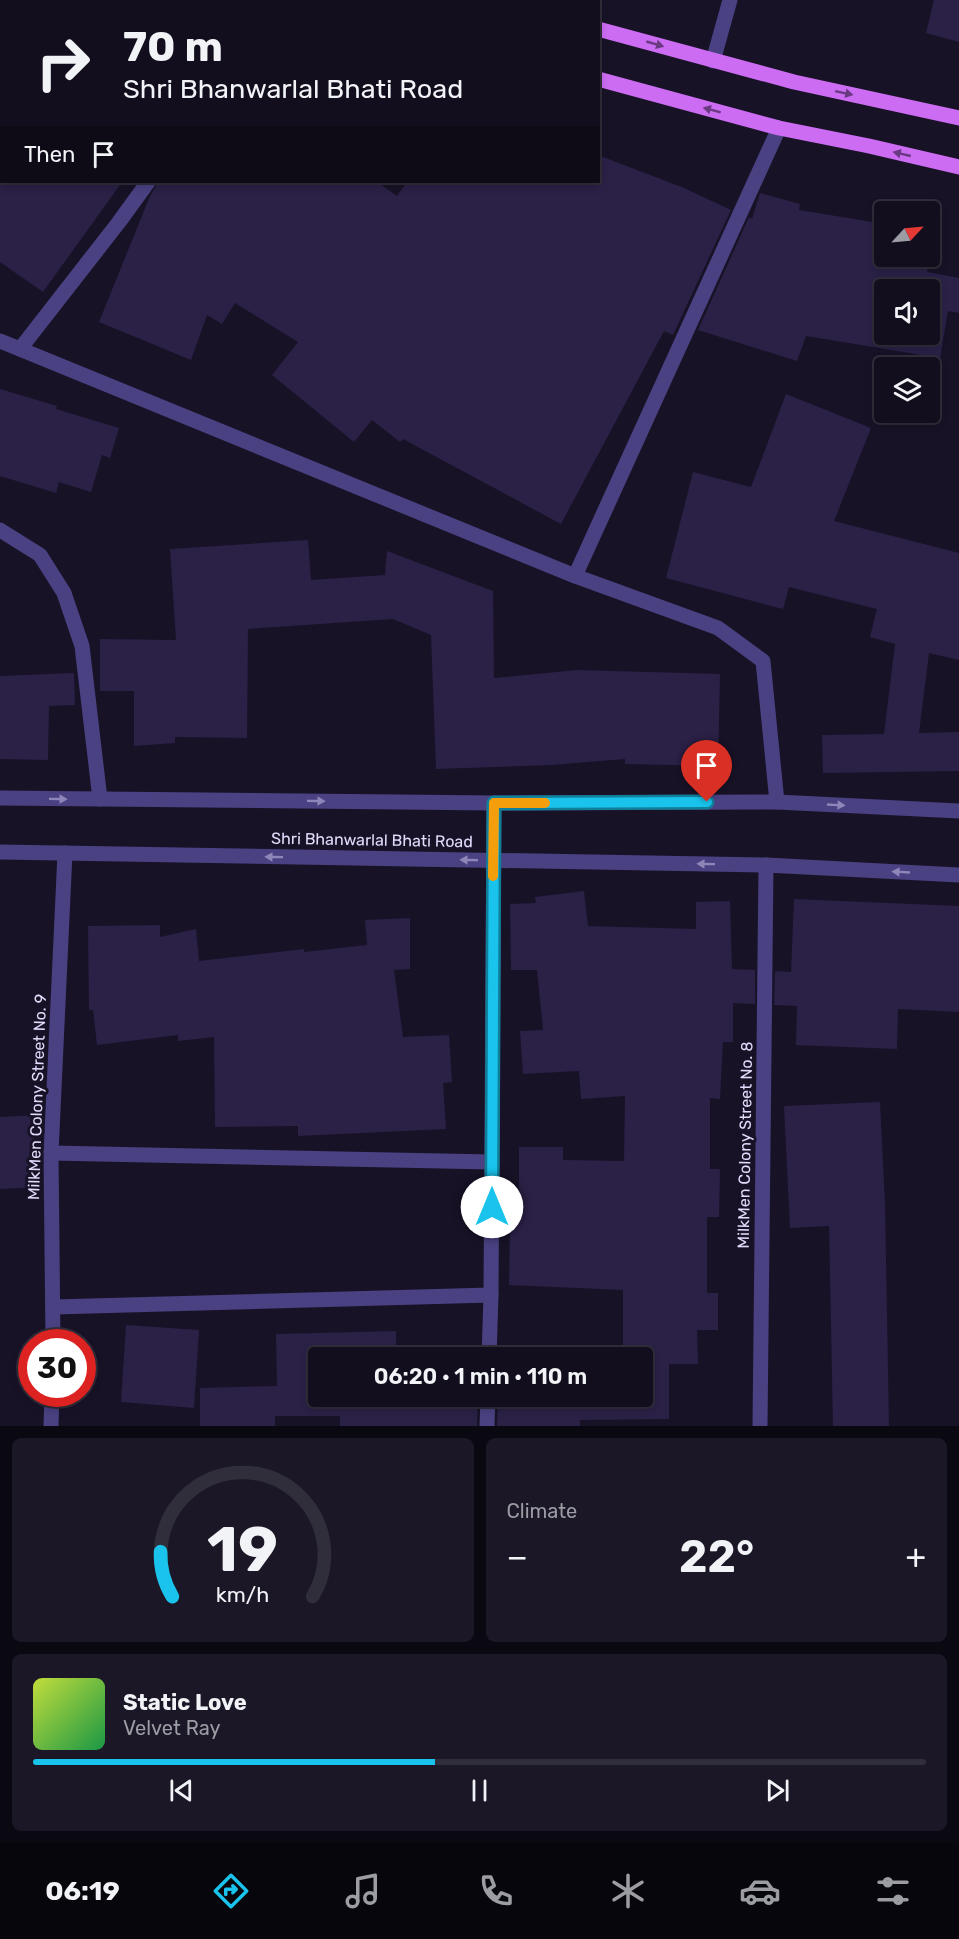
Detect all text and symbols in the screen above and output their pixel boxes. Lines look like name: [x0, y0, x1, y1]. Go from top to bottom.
text: 70 m: [123, 22, 223, 72]
icon: right: [24, 24, 102, 102]
one-way arrow: [646, 40, 664, 49]
text: Shri Bhanwarlal Bhati Road: [123, 73, 463, 105]
one-way arrow: [834, 89, 853, 98]
one-way arrow: [703, 105, 721, 115]
icon: arrive: [87, 138, 120, 171]
text: Then: [24, 141, 75, 168]
one-way arrow: [893, 148, 911, 158]
north arrow: [874, 201, 940, 267]
map controls: [874, 201, 940, 423]
button: sound: [874, 279, 940, 345]
button: layers: [874, 357, 940, 423]
pin: [681, 740, 732, 802]
icon: arrive: [690, 749, 723, 782]
one-way arrow: [49, 794, 68, 804]
one-way arrow: [307, 797, 326, 806]
one-way arrow: [826, 800, 845, 809]
street label: Shri Bhanwarlal Bhati Road: [271, 829, 473, 851]
one-way arrow: [264, 852, 283, 861]
one-way arrow: [459, 855, 478, 865]
one-way arrow: [696, 859, 715, 869]
one-way arrow: [891, 867, 910, 876]
street label: MilkMen Colony Street No. 9: [24, 994, 50, 1200]
street label: MilkMen Colony Street No. 8: [734, 1041, 756, 1249]
position arrow: [460, 1175, 524, 1239]
speed limit sign: 30: [18, 1329, 96, 1407]
text: 06:20 · 1 min · 110 m: [374, 1363, 587, 1390]
text: Climate: [507, 1499, 577, 1523]
text: 19: [207, 1513, 278, 1587]
text: 22°: [679, 1530, 754, 1583]
text: −: [507, 1537, 528, 1576]
text: +: [905, 1537, 926, 1576]
text: km/h: [216, 1582, 270, 1607]
text: Static Love: [123, 1689, 247, 1716]
text: Velvet Ray: [123, 1716, 221, 1740]
icon: previous: [165, 1774, 198, 1807]
icon: pause: [463, 1774, 496, 1807]
icon: next: [761, 1774, 794, 1807]
icon: directions: [210, 1870, 252, 1912]
icon: music: [342, 1870, 384, 1912]
icon: phone: [475, 1870, 517, 1912]
icon: climate: [607, 1870, 649, 1912]
icon: car: [739, 1870, 781, 1912]
icon: filters: [872, 1870, 914, 1912]
text: 06:19: [45, 1875, 120, 1907]

